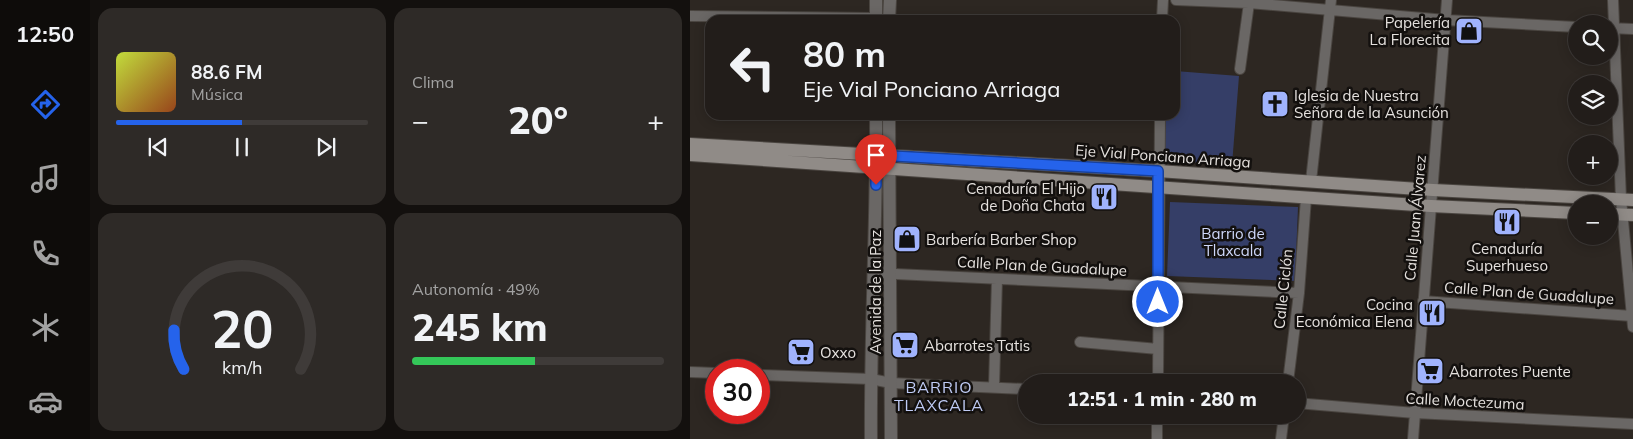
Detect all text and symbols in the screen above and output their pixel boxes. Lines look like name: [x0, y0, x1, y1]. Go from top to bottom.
place label: Papelería La Florecita: [1370, 13, 1450, 49]
map controls: [1568, 15, 1618, 245]
button: search: [1568, 15, 1618, 65]
shop icon: Papelería La Florecita: [1454, 16, 1484, 46]
text: 12:50: [16, 20, 74, 48]
text: 80 m: [803, 32, 886, 76]
icon: left: [720, 35, 785, 100]
text: 88.6 FM: [191, 60, 263, 84]
text: Clima: [412, 72, 454, 92]
text: Eje Vial Ponciano Arriaga: [803, 75, 1061, 103]
button: layers: [1568, 75, 1618, 125]
text: Música: [191, 84, 243, 104]
place label: Iglesia de Nuestra Señora de la Asunción: [1294, 86, 1449, 122]
icon: directions: [28, 87, 63, 122]
church icon: Iglesia de Nuestra Señora de la Asunción: [1260, 89, 1290, 119]
text: 20°: [508, 96, 568, 144]
text: −: [412, 103, 429, 138]
text: +: [647, 103, 664, 138]
icon: previous: [144, 133, 172, 161]
icon: pause: [228, 133, 256, 161]
icon: next: [312, 133, 340, 161]
pin: [855, 134, 897, 185]
button: +: [1568, 135, 1618, 185]
street label: Eje Vial Ponciano Arriaga: [1075, 140, 1251, 172]
icon: arrive: [862, 141, 890, 169]
street label: Calle Juan Álvarez: [1400, 154, 1430, 282]
icon: music: [28, 161, 63, 196]
place label: Cenaduría El Hijo de Doña Chata: [966, 179, 1085, 215]
restaurant icon: Cenaduría El Hijo de Doña Chata: [1089, 182, 1119, 212]
button: −: [1568, 195, 1618, 245]
restaurant icon: Cenaduría Superhueso: [1492, 207, 1522, 237]
shop icon: Barbería Barber Shop: [892, 224, 922, 254]
park label: Barrio de Tlaxcala: [1201, 224, 1265, 260]
street label: Avenida de la Paz: [866, 229, 885, 354]
place label: Barbería Barber Shop: [926, 230, 1077, 249]
icon: phone: [28, 236, 63, 271]
place label: Cenaduría Superhueso: [1466, 239, 1548, 275]
street label: Calle Ciclón: [1269, 248, 1297, 330]
street label: Calle Plan de Guadalupe: [956, 252, 1128, 280]
position arrow: [1131, 275, 1183, 327]
street label: Calle Plan de Guadalupe: [1443, 278, 1615, 308]
text: Autonomía · 49%: [412, 279, 540, 299]
place label: Cocina Económica Elena: [1296, 295, 1413, 331]
text: 20: [211, 296, 273, 361]
restaurant icon: Cocina Económica Elena: [1417, 298, 1447, 328]
text: 245 km: [412, 303, 548, 351]
icon: climate: [28, 310, 63, 345]
supermarket icon: Abarrotes Tatis: [890, 330, 920, 360]
place label: Abarrotes Tatis: [924, 336, 1030, 355]
supermarket icon: Oxxo: [786, 337, 816, 367]
place label: Oxxo: [820, 343, 856, 362]
text: km/h: [222, 356, 262, 378]
supermarket icon: Abarrotes Puente: [1415, 356, 1445, 386]
speed limit sign: 30: [705, 359, 770, 424]
place label: Abarrotes Puente: [1449, 362, 1571, 381]
district label: BARRIO TLAXCALA: [894, 377, 984, 415]
icon: car: [28, 384, 63, 419]
text: 12:51 · 1 min · 280 m: [1067, 387, 1257, 411]
street label: Calle Moctezuma: [1405, 388, 1525, 414]

